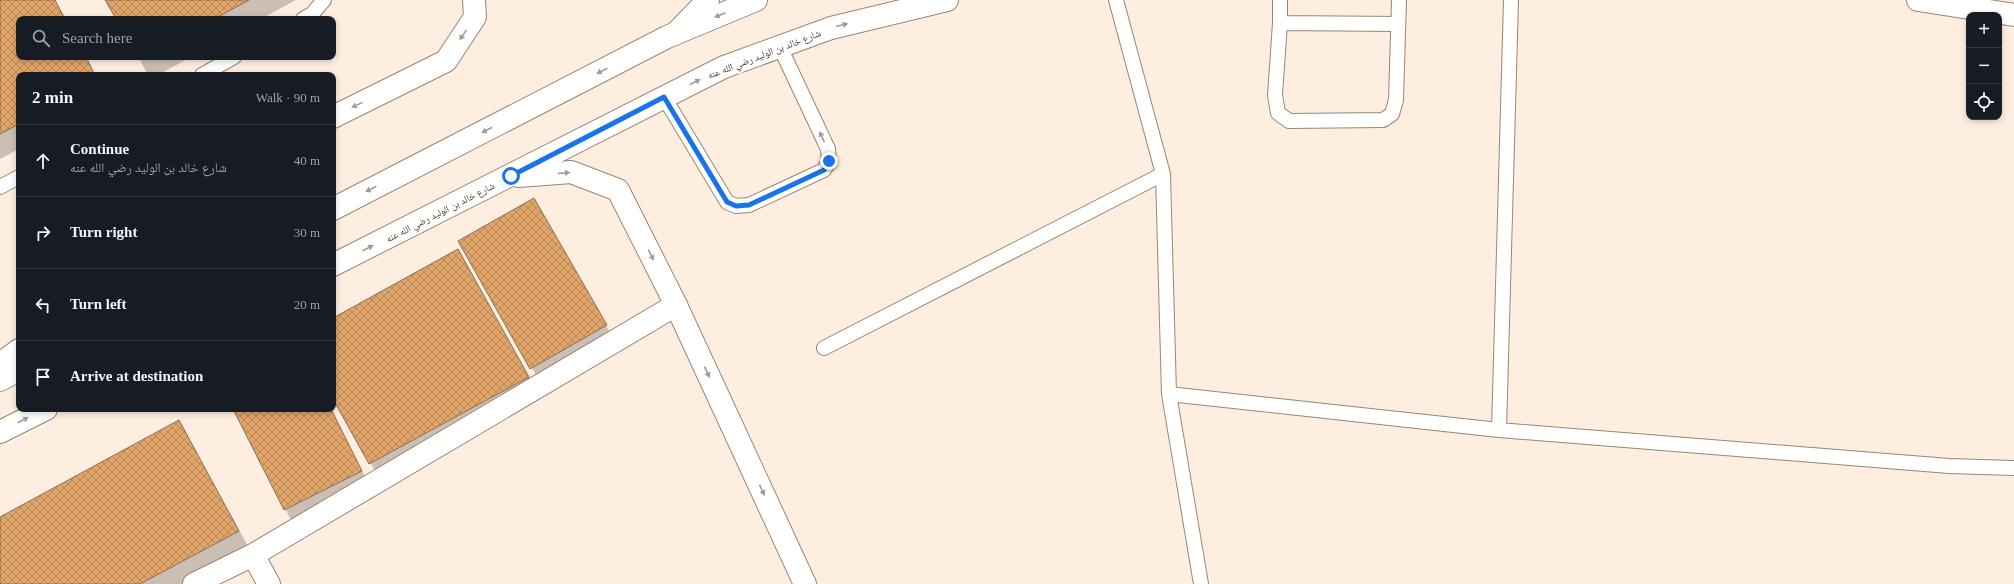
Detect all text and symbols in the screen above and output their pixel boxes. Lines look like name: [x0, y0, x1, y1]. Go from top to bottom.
one-way arrow: [714, 12, 725, 18]
map controls: [1966, 12, 2002, 120]
button: +: [1966, 12, 2002, 48]
search box: [16, 16, 336, 60]
one-way arrow: [836, 22, 848, 28]
icon: search: [30, 27, 52, 49]
street label: شارع خالد بن الوليد رضي الله عنه: [706, 27, 824, 83]
text: Search here: [62, 30, 132, 46]
one-way arrow: [459, 30, 467, 40]
button: −: [1966, 48, 2002, 84]
one-way arrow: [597, 67, 608, 74]
one-way arrow: [689, 79, 701, 85]
button: locate: [1966, 84, 2002, 120]
text: 2 min: [32, 88, 73, 107]
text: Walk · 90 m: [256, 90, 320, 105]
one-way arrow: [352, 102, 363, 108]
one-way arrow: [481, 127, 493, 133]
one-way arrow: [819, 131, 825, 143]
text: Continue: [70, 141, 129, 157]
icon: ahead: [32, 150, 54, 172]
route end: [820, 152, 838, 170]
text: 40 m: [294, 153, 320, 168]
text: شارع خالد بن الوليد رضي الله عنه: [70, 160, 227, 175]
route start: [502, 167, 520, 185]
one-way arrow: [558, 169, 570, 176]
street label: شارع خالد بن الوليد رضي الله عنه: [384, 180, 498, 247]
one-way arrow: [365, 186, 377, 193]
icon: right: [32, 222, 54, 244]
text: Turn right: [70, 224, 137, 240]
text: 30 m: [294, 225, 320, 240]
one-way arrow: [362, 245, 374, 251]
one-way arrow: [648, 249, 654, 261]
icon: left: [32, 294, 54, 316]
text: Turn left: [70, 296, 127, 312]
text: 20 m: [294, 297, 320, 312]
icon: arrive: [32, 366, 54, 388]
one-way arrow: [704, 366, 710, 378]
text: Arrive at destination: [70, 368, 203, 384]
one-way arrow: [17, 417, 29, 424]
one-way arrow: [759, 484, 765, 496]

